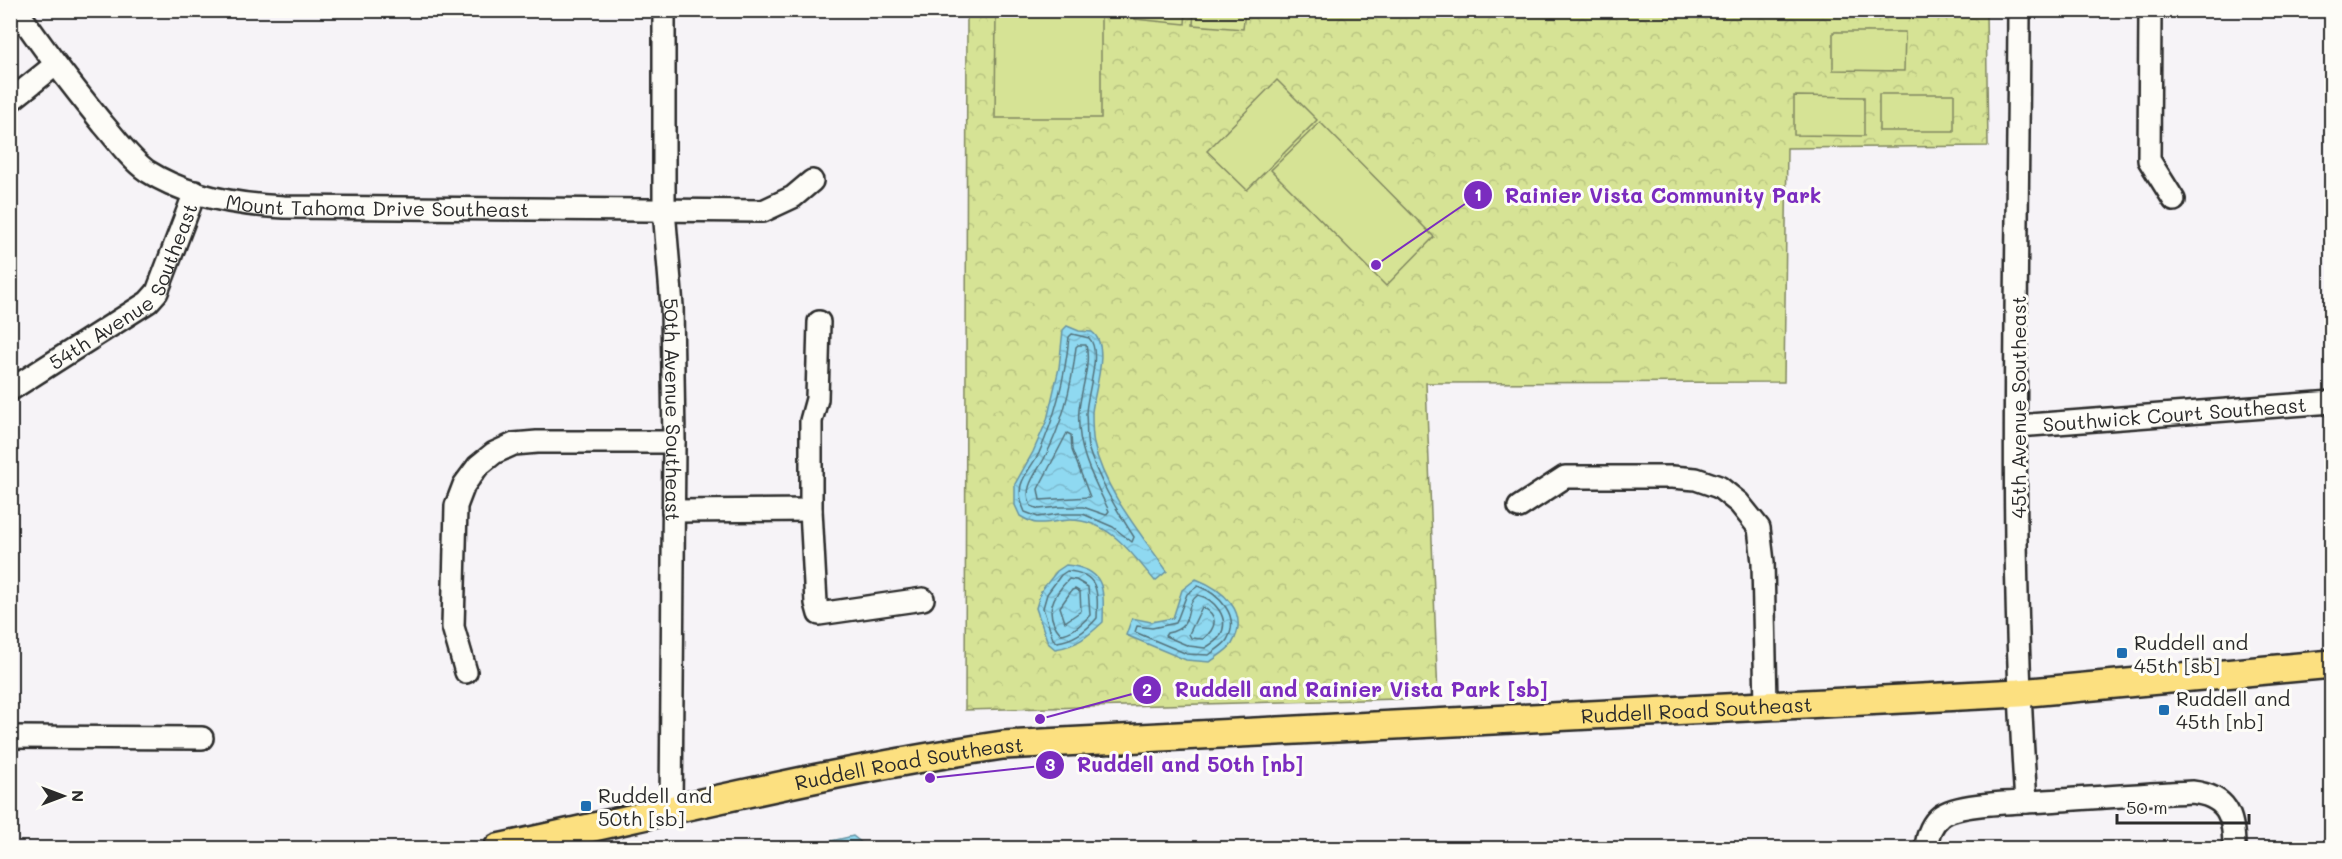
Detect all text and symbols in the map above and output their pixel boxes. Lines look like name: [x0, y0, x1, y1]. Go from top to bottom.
callout: Rainier Vista Community Park: [1463, 176, 1834, 215]
text: Rainier Vista Community Park: [1505, 181, 1821, 209]
text: 1: [1474, 182, 1482, 206]
street label: Mount Tahoma Drive Southeast: [224, 188, 529, 222]
street label: 54th Avenue Southeast: [44, 199, 203, 375]
street label: 45th Avenue Southeast: [2005, 296, 2031, 518]
street label: 50th Avenue Southeast: [658, 297, 687, 522]
street label: Southwick Court Southeast: [2042, 391, 2307, 437]
place label: Ruddell and 45th [sb]: [2134, 629, 2248, 678]
marker: Ruddell and 45th [sb]: [2115, 646, 2129, 660]
callout: Ruddell and Rainier Vista Park [sb]: [1132, 671, 1559, 710]
text: Ruddell and Rainier Vista Park [sb]: [1174, 675, 1548, 702]
text: 2: [1142, 677, 1152, 701]
place label: Ruddell and 45th [nb]: [2176, 685, 2290, 734]
street label: Ruddell Road Southeast: [1580, 691, 1813, 728]
marker: Ruddell and 45th [nb]: [2157, 703, 2171, 717]
street label: Ruddell Road Southeast: [792, 731, 1024, 795]
callout: Ruddell and 50th [nb]: [1035, 745, 1315, 784]
text: Ruddell and 50th [nb]: [1077, 750, 1303, 777]
text: 3: [1045, 752, 1056, 776]
north arrow: [33, 766, 93, 826]
place label: Ruddell and 50th [sb]: [598, 782, 712, 831]
scale bar: [2117, 787, 2249, 825]
text: N: [68, 790, 89, 802]
text: 50 m: [2126, 795, 2168, 819]
marker: Ruddell and 50th [sb]: [579, 799, 593, 813]

